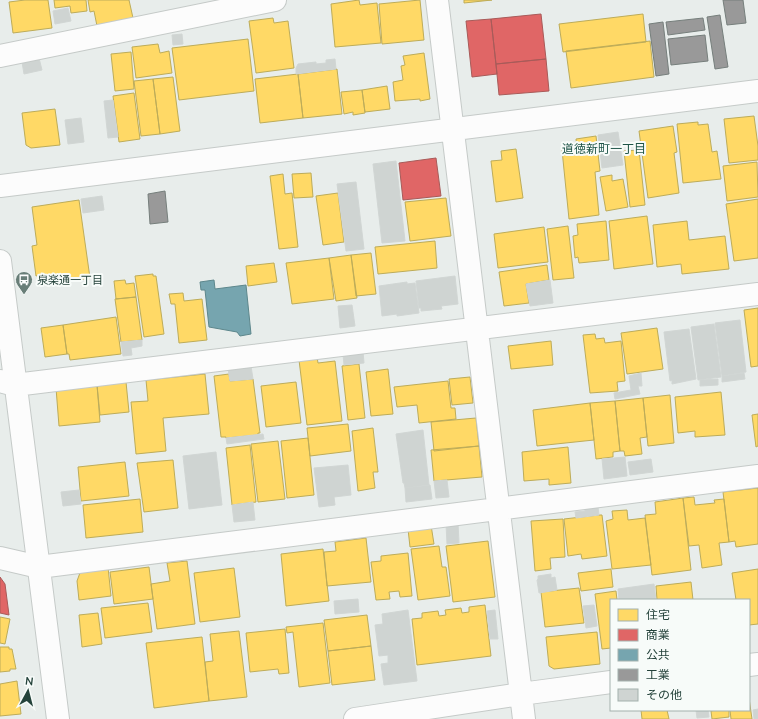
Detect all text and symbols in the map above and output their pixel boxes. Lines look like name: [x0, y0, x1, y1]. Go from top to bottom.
district label: 道徳新町一丁目: [562, 141, 646, 157]
bus stop icon: 泉楽通一丁目: [14, 270, 34, 295]
place label: 泉楽通一丁目: [37, 273, 103, 288]
legend: [610, 599, 750, 711]
text: 住宅: [646, 607, 670, 623]
text: 商業: [646, 627, 670, 643]
text: 公共: [646, 647, 670, 663]
text: 工業: [646, 667, 670, 683]
north arrow: [8, 671, 48, 711]
text: N: [24, 674, 34, 690]
text: その他: [646, 687, 682, 703]

